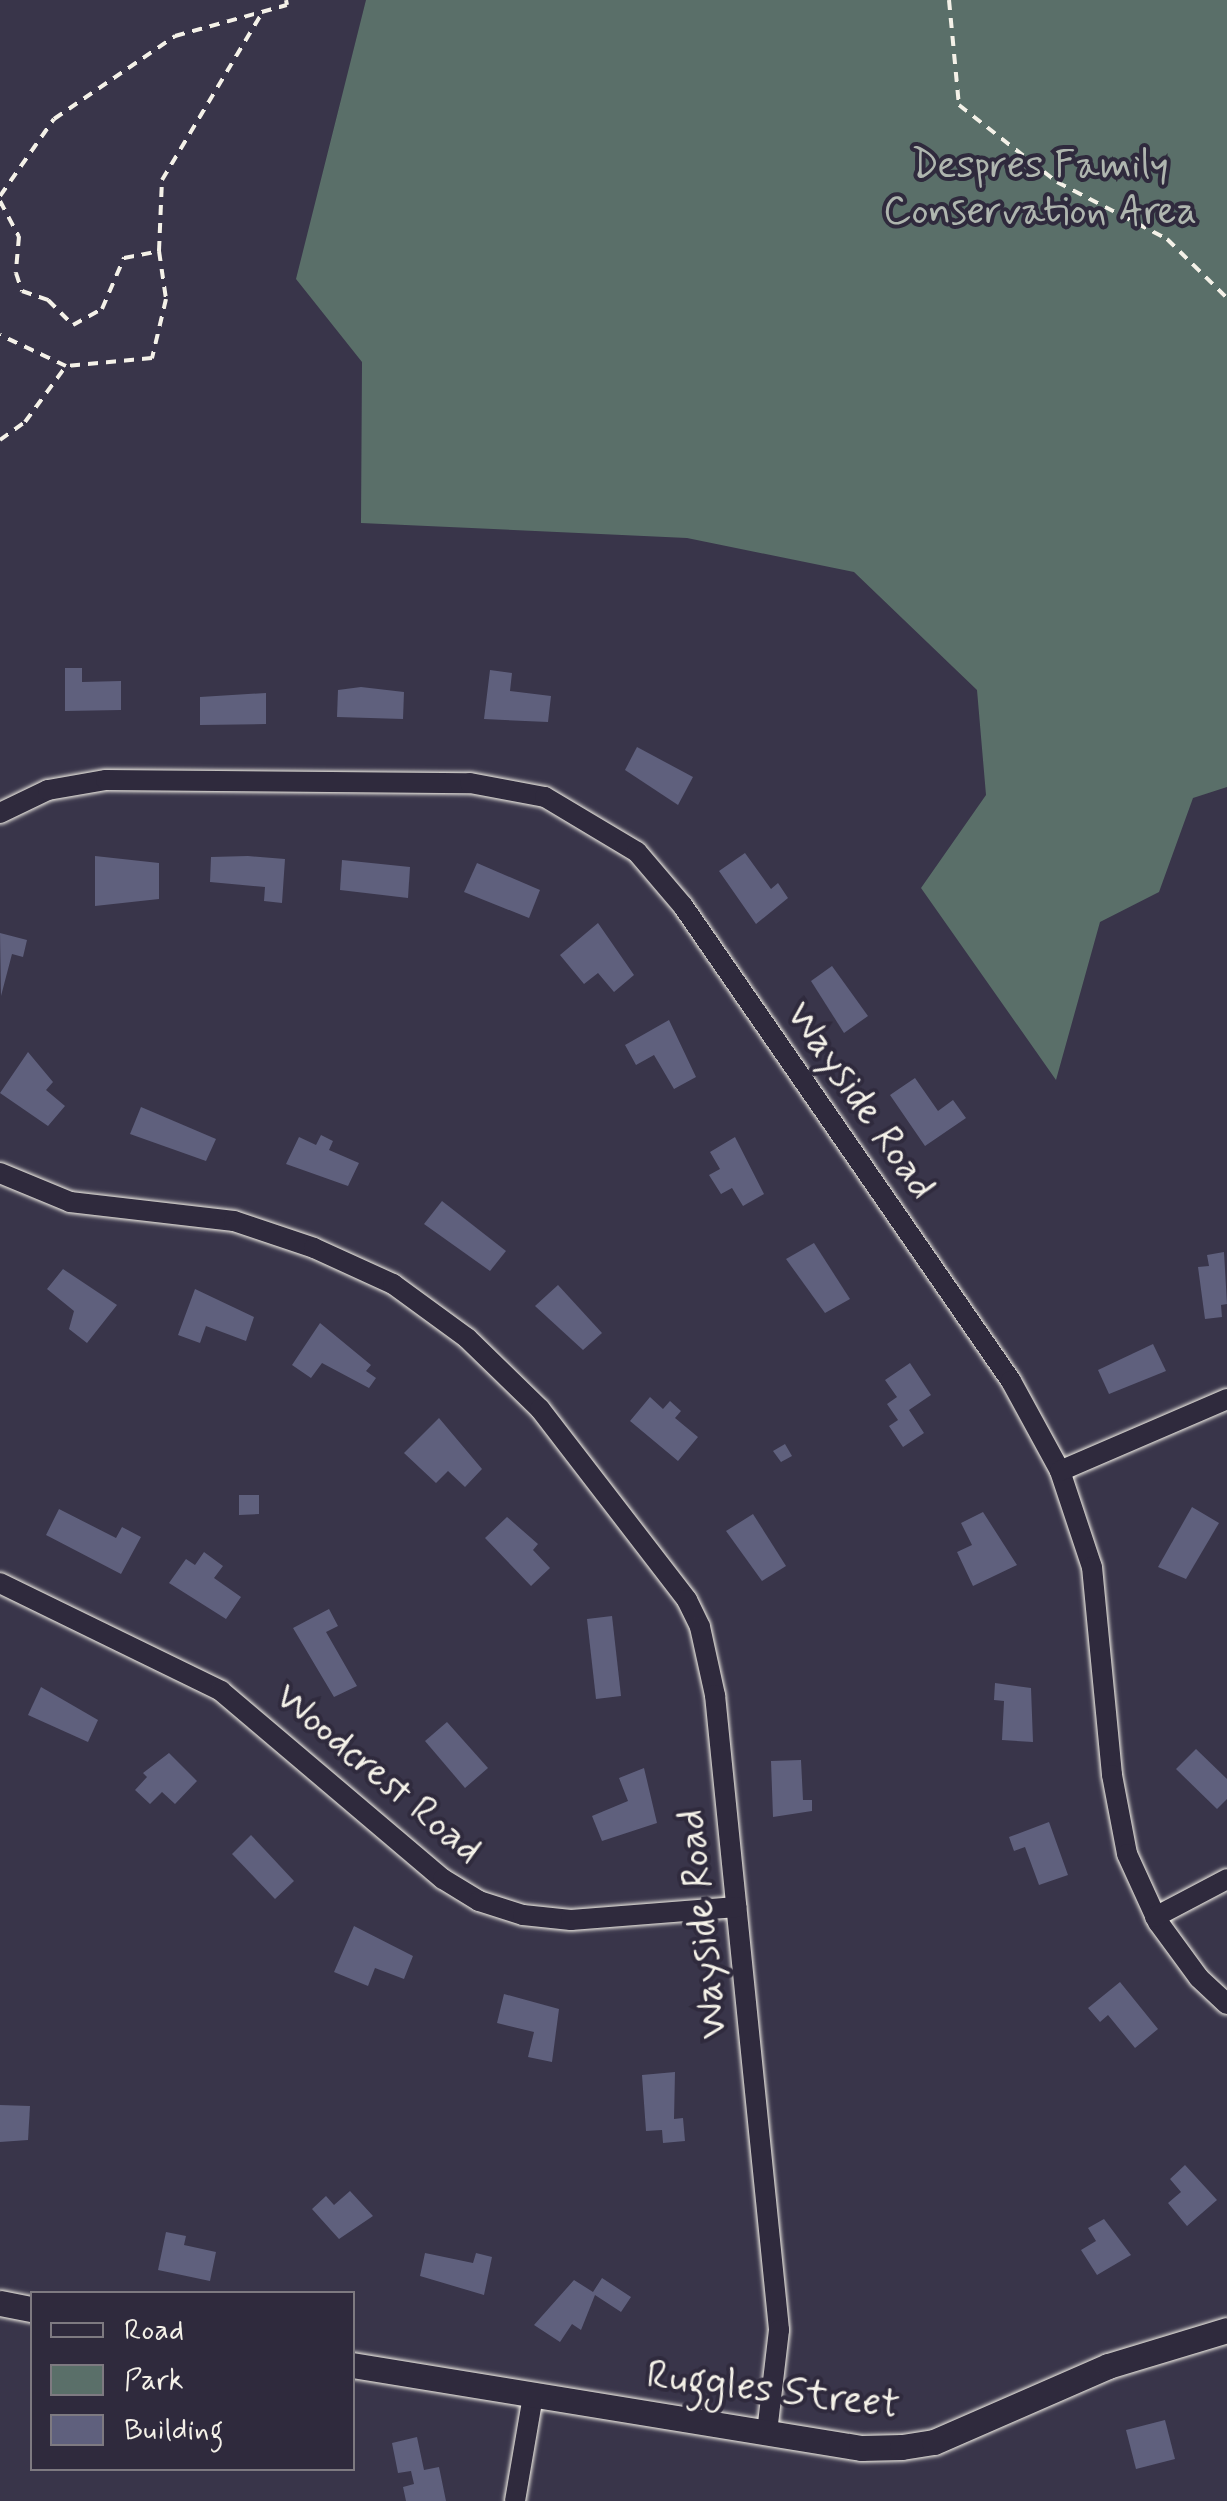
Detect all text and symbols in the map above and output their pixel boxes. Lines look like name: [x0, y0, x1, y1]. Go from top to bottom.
park label: Despres Family Conservation Area: [880, 142, 1200, 236]
street label: Wayside Road: [774, 993, 946, 1209]
street label: Woodcrest Road: [264, 1673, 492, 1875]
street label: Wayside Road: [667, 1807, 739, 2041]
legend: [30, 2291, 355, 2471]
text: Road: [124, 2311, 184, 2350]
street label: Ruggles Street: [645, 2352, 901, 2430]
text: Park: [124, 2361, 184, 2400]
text: Building: [124, 2411, 223, 2450]

